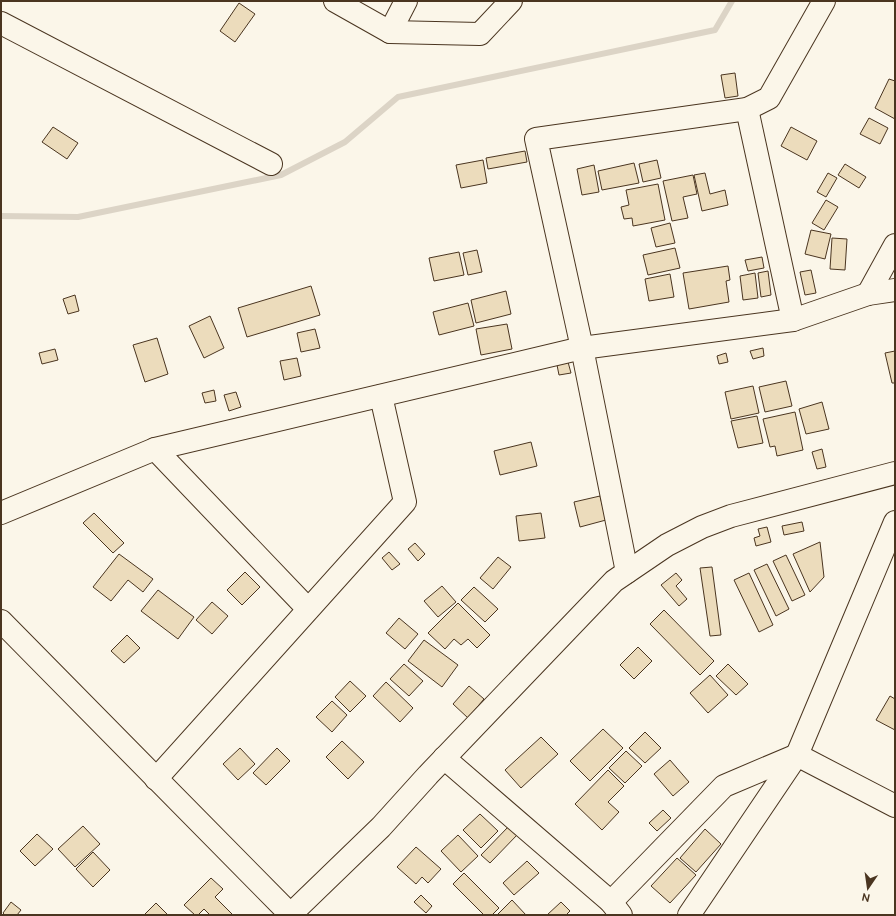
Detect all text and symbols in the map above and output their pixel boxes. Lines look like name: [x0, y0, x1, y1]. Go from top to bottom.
north arrow: [848, 868, 888, 908]
text: N: [860, 891, 871, 905]

